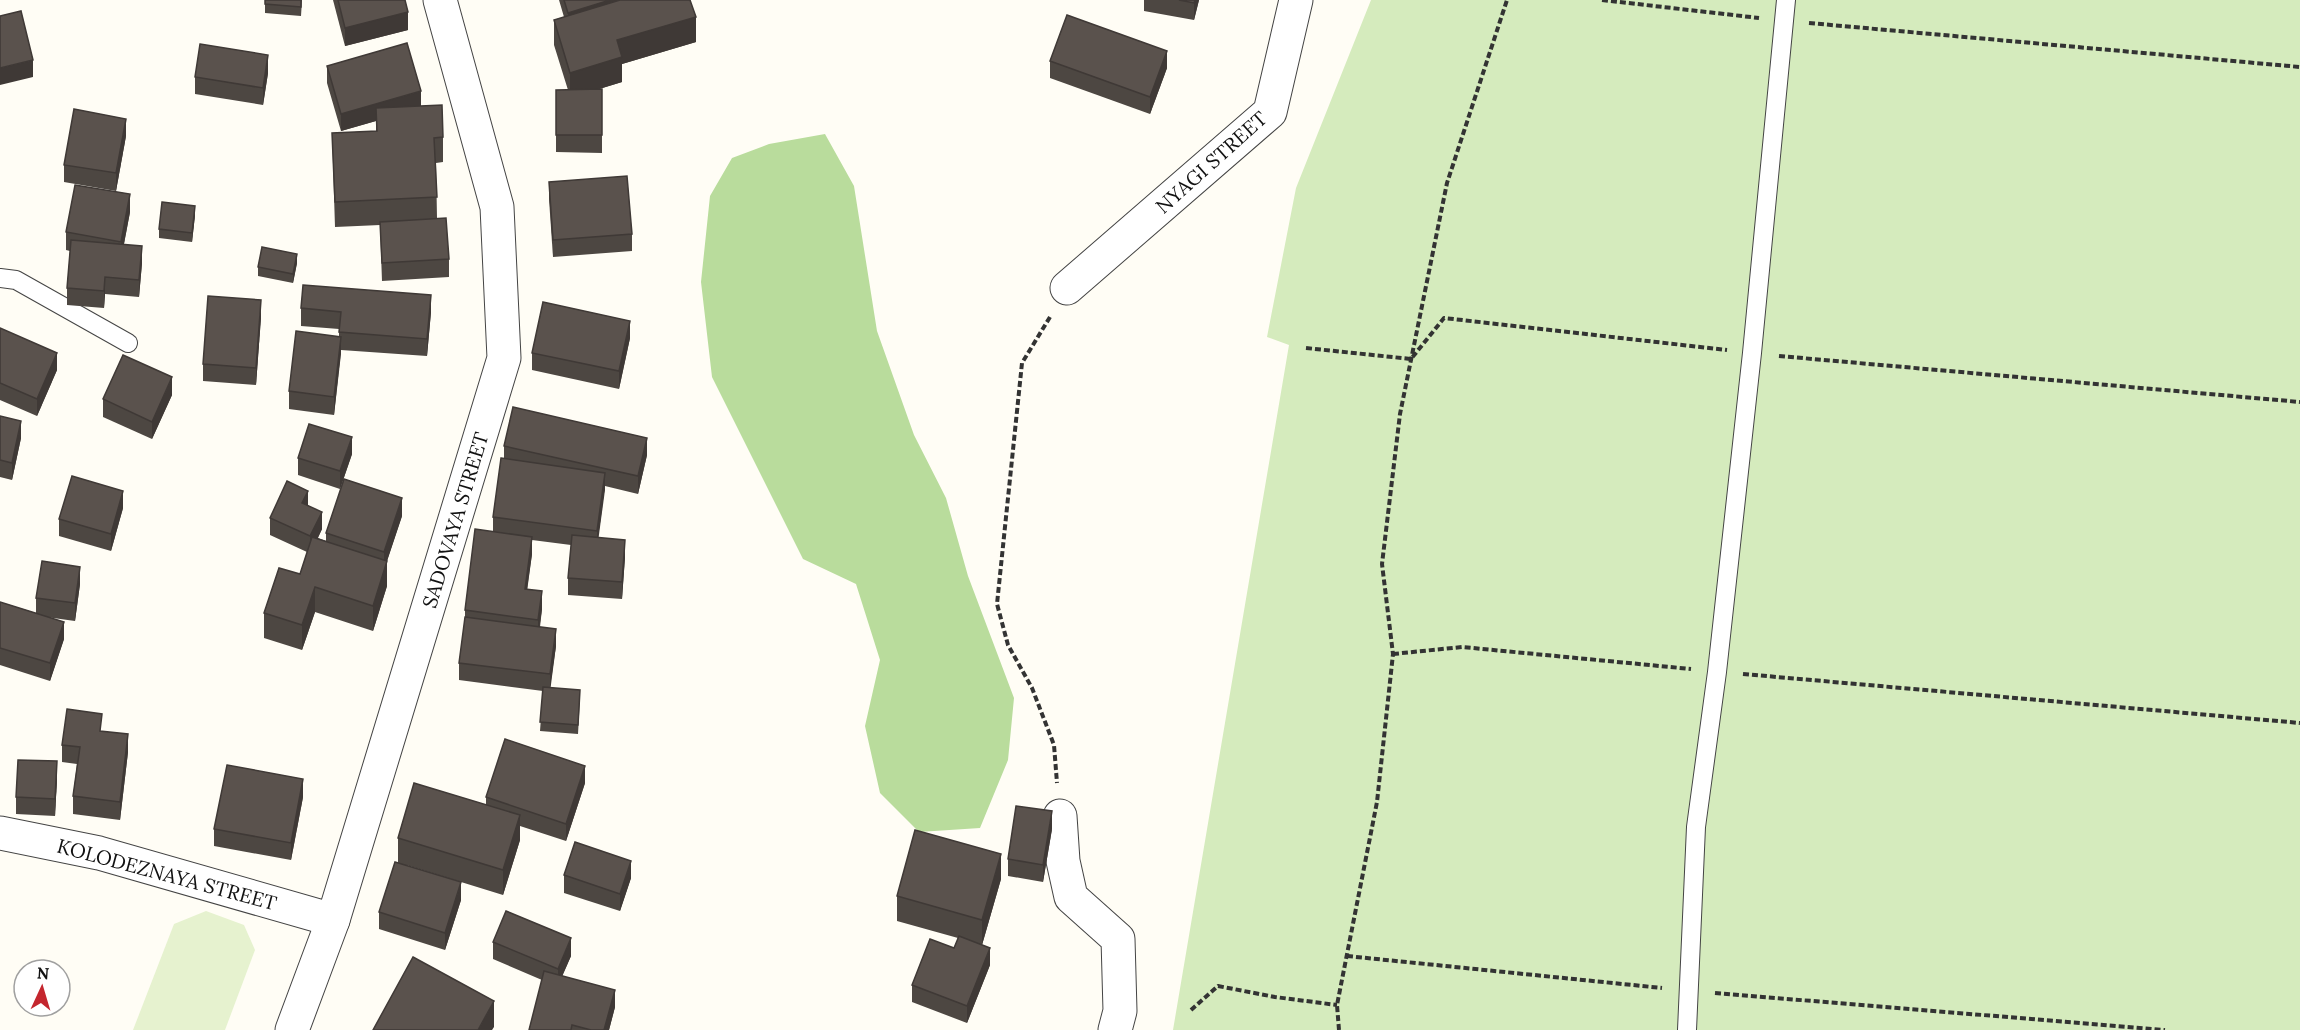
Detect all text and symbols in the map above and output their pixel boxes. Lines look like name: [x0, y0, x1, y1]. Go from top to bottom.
street label: NYAGI STREET: [1150, 105, 1272, 219]
street label: SADOVAYA STREET: [416, 429, 494, 611]
street label: KOLODEZNAYA STREET: [54, 833, 280, 915]
north arrow: [12, 958, 72, 1018]
text: N: [36, 963, 50, 983]

